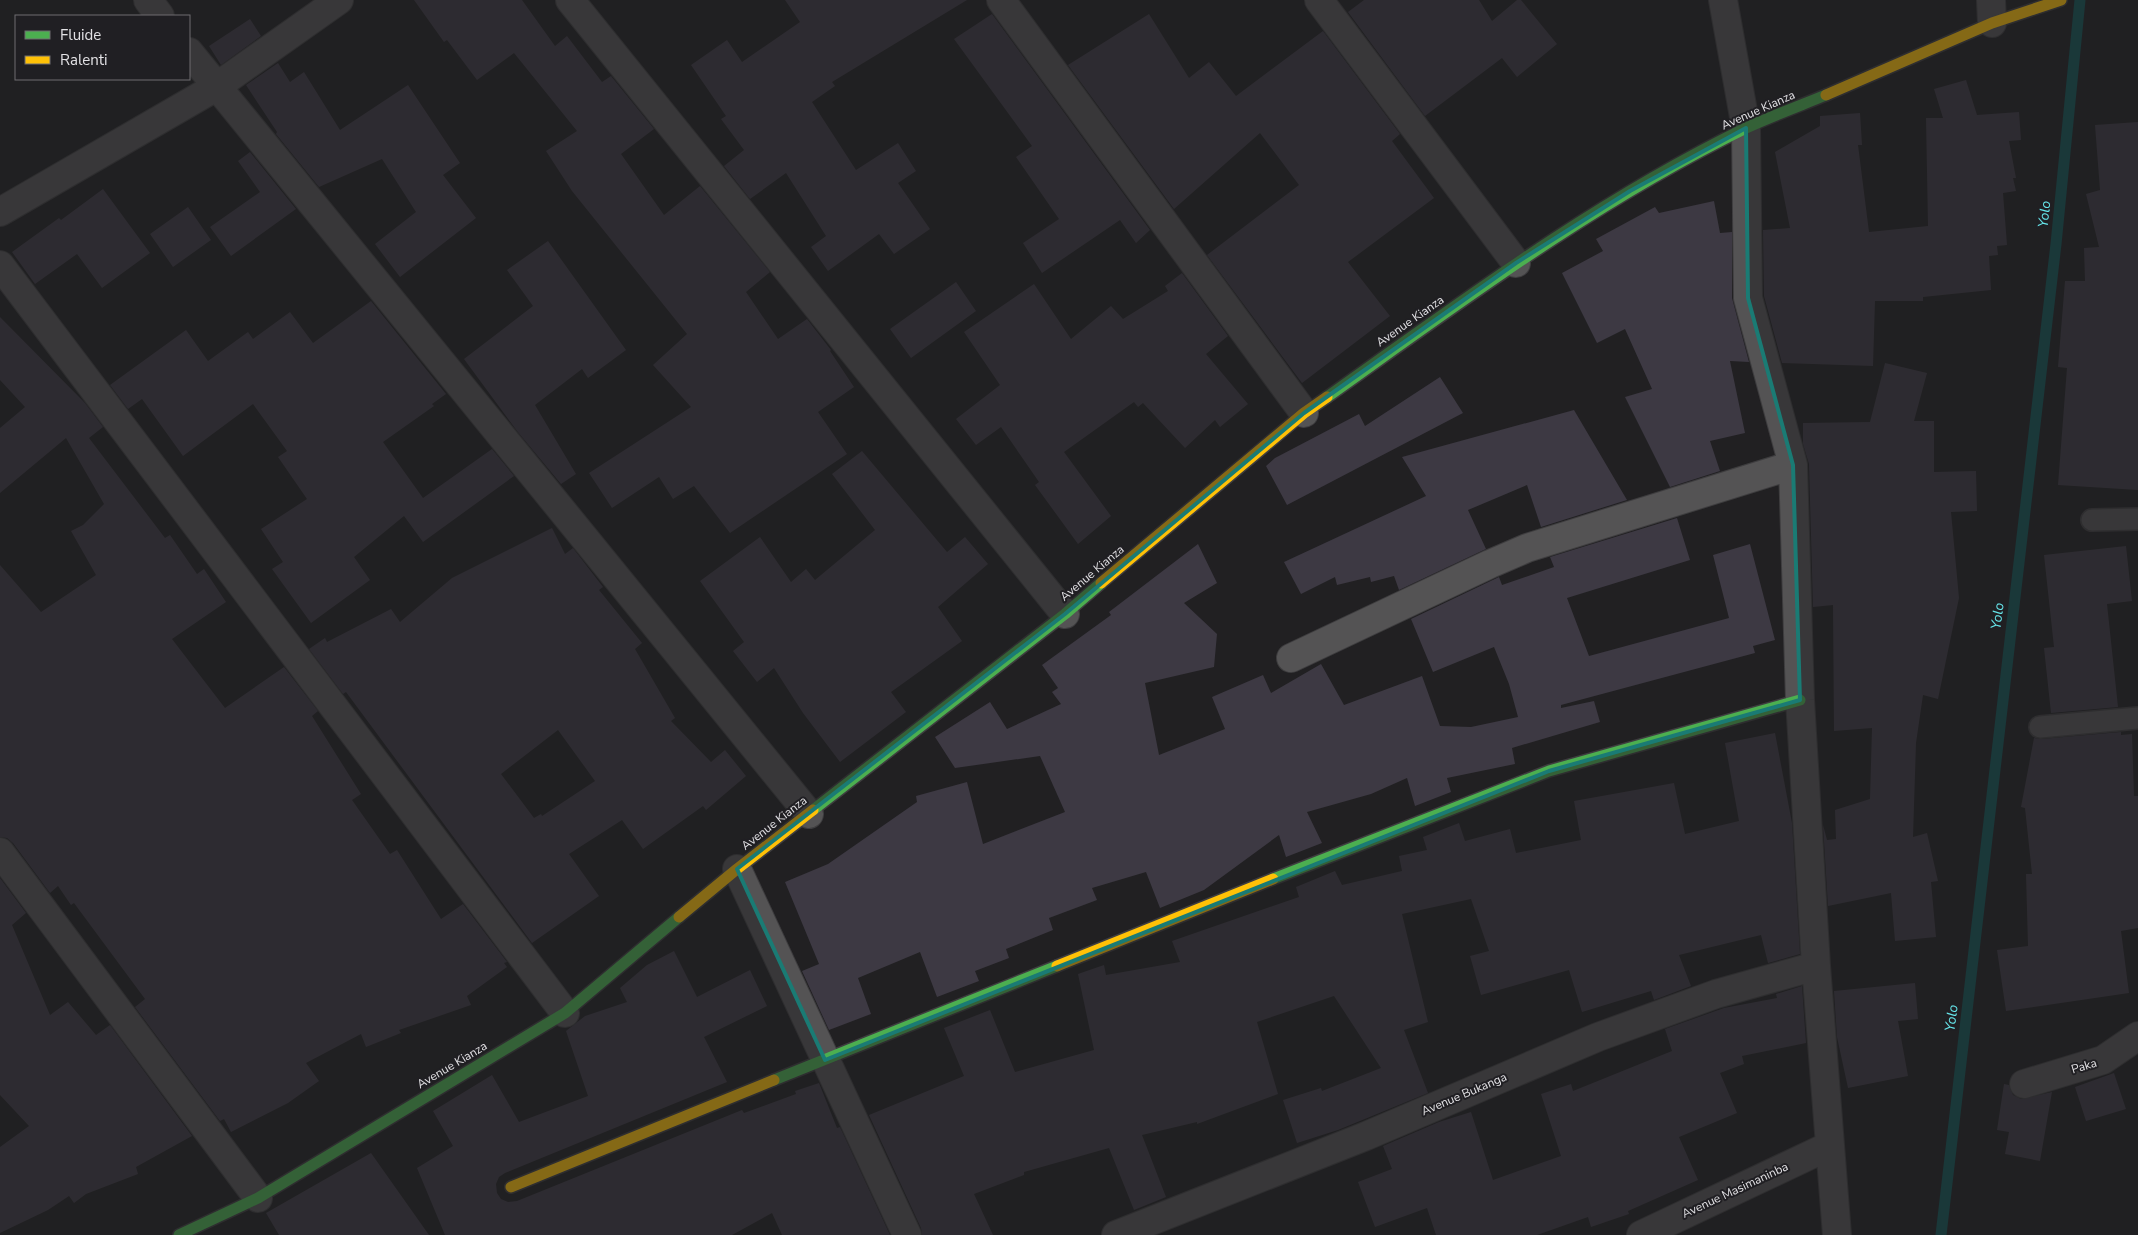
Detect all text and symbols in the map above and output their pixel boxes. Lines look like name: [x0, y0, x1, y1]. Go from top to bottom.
legend: [15, 15, 190, 80]
text: Fluide: [60, 25, 101, 45]
text: Ralenti: [60, 50, 108, 70]
street label: Avenue Kianza: [1719, 87, 1797, 133]
water label: Yolo: [2034, 199, 2055, 228]
street label: Avenue Kianza: [1373, 292, 1447, 350]
street label: Avenue Kianza: [1057, 541, 1127, 605]
water label: Yolo: [1986, 601, 2009, 631]
street label: Avenue Kianza: [738, 792, 810, 854]
water label: Yolo: [1940, 1003, 1963, 1033]
street label: Avenue Kianza: [414, 1038, 490, 1092]
street label: Paka: [2069, 1055, 2099, 1077]
street label: Avenue Bukanga: [1419, 1069, 1509, 1119]
street label: Avenue Masimaninba: [1679, 1158, 1791, 1222]

